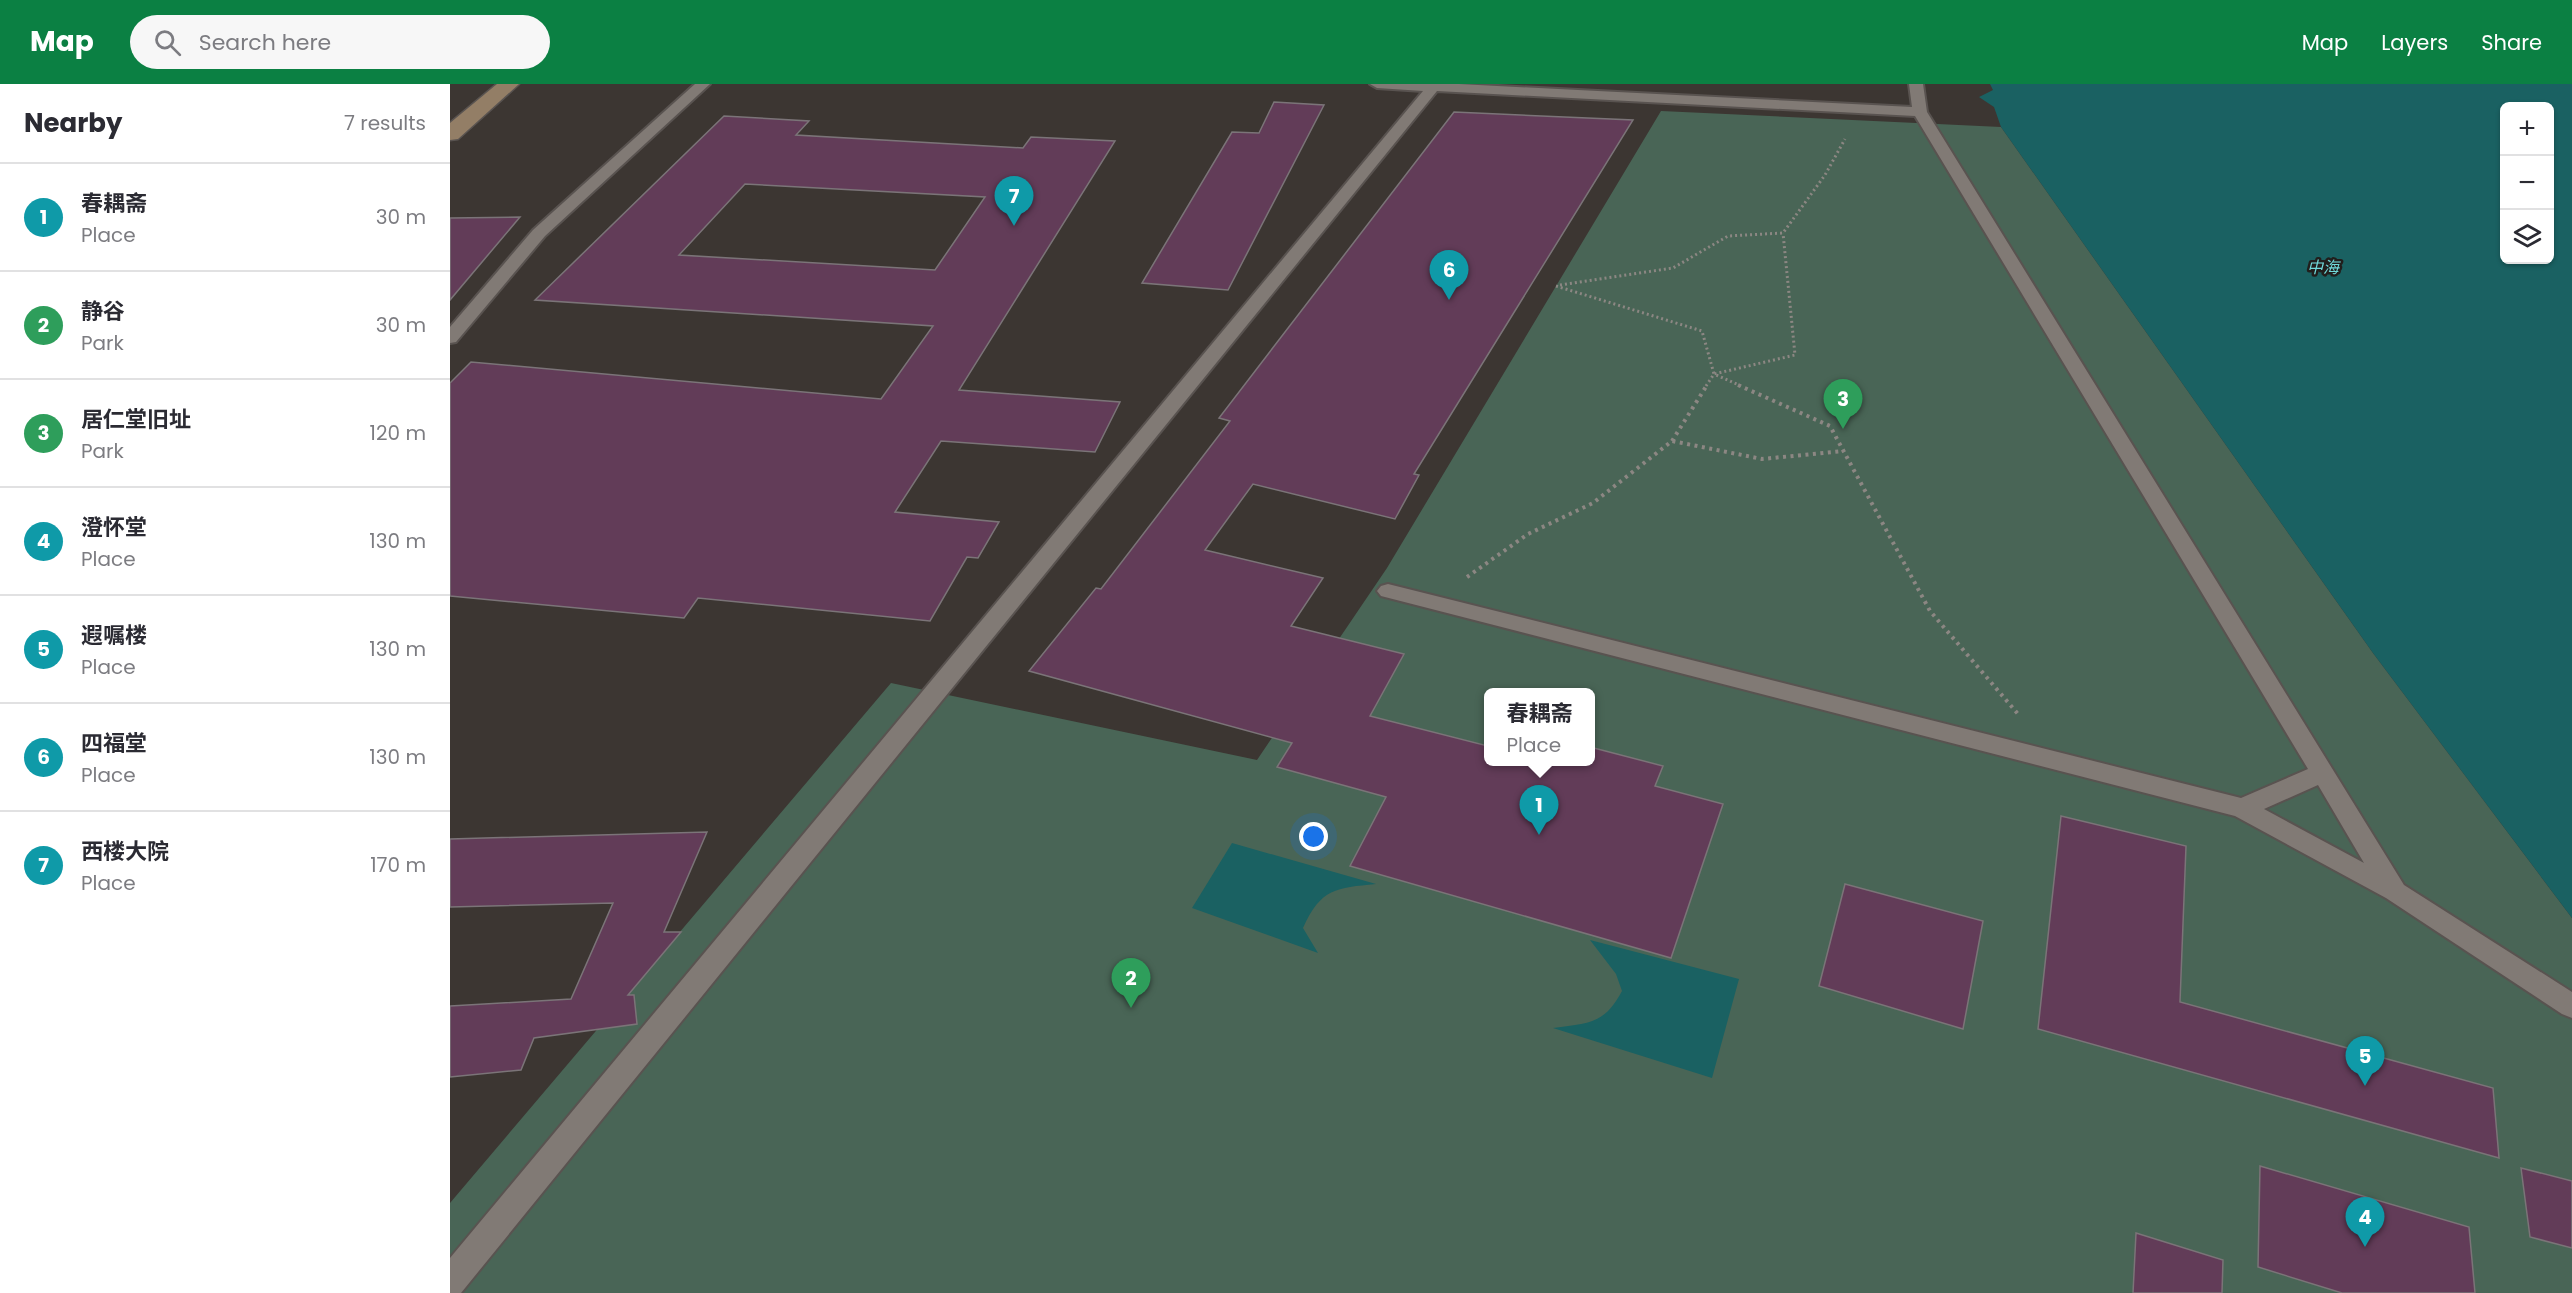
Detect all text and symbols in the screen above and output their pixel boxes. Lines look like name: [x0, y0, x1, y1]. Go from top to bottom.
search box: [130, 15, 550, 69]
text: Map: [30, 22, 94, 61]
icon: search: [151, 26, 184, 59]
text: Search here: [199, 27, 331, 58]
text: Map: [2302, 28, 2348, 57]
text: Layers: [2381, 28, 2448, 57]
text: Share: [2481, 28, 2542, 57]
map controls: [2500, 102, 2554, 264]
button: +: [2500, 102, 2554, 156]
text: Nearby: [24, 105, 122, 141]
text: 7 results: [344, 109, 426, 137]
button: −: [2500, 156, 2554, 210]
pin: 7: [994, 176, 1034, 226]
text: 春耦斋: [81, 188, 147, 219]
text: 1: [40, 203, 47, 231]
text: 30 m: [376, 203, 426, 231]
button: layers: [2500, 210, 2554, 264]
text: Place: [81, 221, 136, 249]
pin: 6: [1430, 250, 1468, 300]
water label: 中海: [2307, 256, 2341, 279]
text: 静谷: [81, 296, 125, 327]
text: 2: [38, 311, 49, 339]
text: 30 m: [376, 311, 426, 339]
text: Park: [81, 329, 124, 357]
pin: 3: [1824, 380, 1862, 429]
text: 居仁堂旧址: [81, 404, 191, 435]
text: 3: [37, 419, 50, 447]
text: 120 m: [370, 419, 426, 447]
text: Park: [81, 437, 124, 465]
text: 澄怀堂: [81, 512, 147, 543]
text: 4: [37, 527, 50, 555]
text: 130 m: [369, 527, 426, 555]
text: Place: [81, 545, 136, 573]
text: 遐嘱楼: [81, 620, 147, 651]
text: 5: [37, 635, 50, 663]
text: 130 m: [369, 635, 426, 663]
text: Place: [81, 653, 136, 681]
popup: [1484, 688, 1595, 766]
text: 春耦斋: [1506, 698, 1573, 729]
text: 四福堂: [81, 728, 147, 759]
text: Place: [1506, 731, 1561, 759]
text: 6: [37, 743, 50, 771]
text: 130 m: [369, 743, 426, 771]
text: Place: [81, 761, 136, 789]
pin: 1: [1520, 786, 1558, 835]
your location: [1299, 822, 1328, 851]
text: 西楼大院: [81, 836, 169, 867]
text: 7: [38, 851, 49, 879]
text: 170 m: [370, 851, 426, 879]
text: Place: [81, 869, 136, 897]
pin: 2: [1112, 958, 1150, 1008]
pin: 5: [2346, 1036, 2384, 1086]
pin: 4: [2346, 1198, 2384, 1247]

